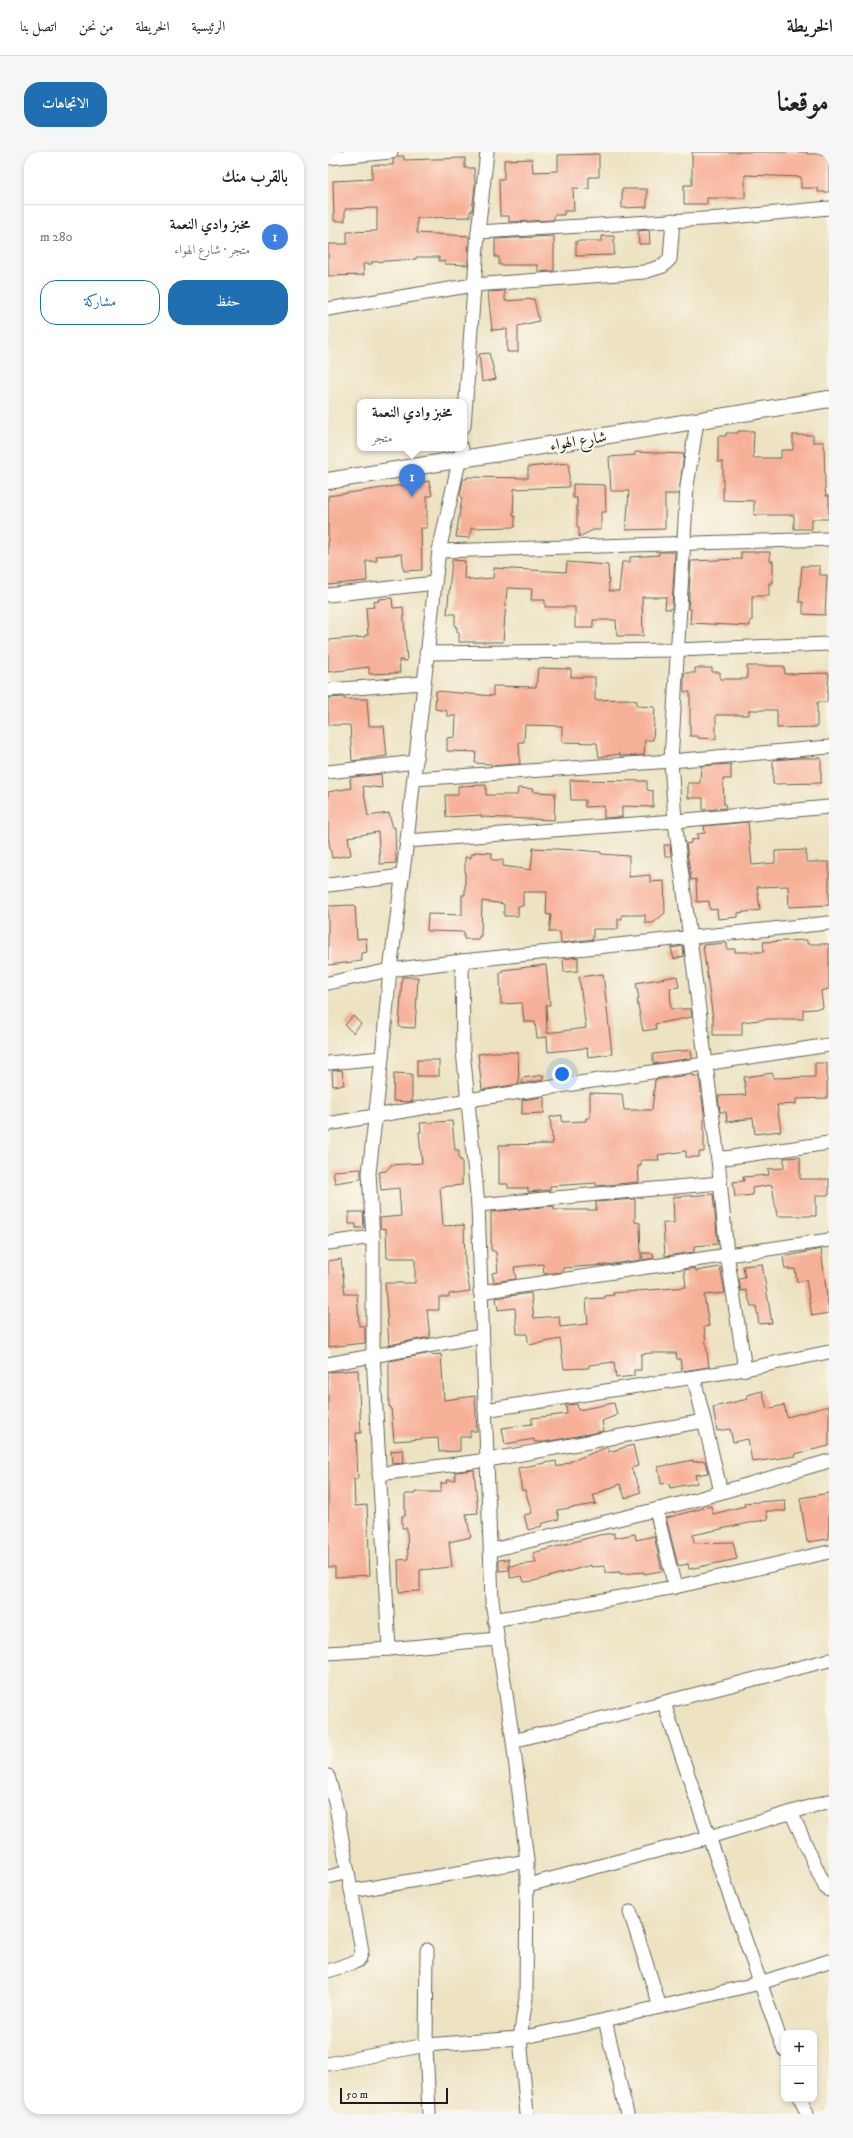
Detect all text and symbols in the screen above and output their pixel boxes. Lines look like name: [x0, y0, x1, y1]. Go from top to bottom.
text: الخريطة: [787, 15, 833, 38]
text: اتصل بنا: [20, 18, 57, 36]
text: من نحن: [79, 18, 114, 36]
text: الخريطة: [136, 18, 170, 36]
text: الرئيسية: [192, 18, 225, 36]
button: الاتجاهات: [24, 82, 107, 127]
text: موقعنا: [777, 85, 829, 120]
text: بالقرب منك: [222, 166, 288, 188]
text: مخبز وادي النعمة: [170, 215, 250, 234]
text: 280 m: [40, 229, 72, 245]
text: 1: [273, 229, 277, 245]
text: متجر · شارع الهواء: [174, 242, 250, 258]
button: مشاركة: [40, 280, 160, 325]
button: حفظ: [168, 280, 288, 325]
popup: [357, 399, 467, 451]
text: مخبز وادي النعمة: [372, 403, 452, 422]
street label: شارع الهواء: [548, 427, 608, 458]
text: متجر: [372, 430, 393, 446]
pin: 1: [399, 464, 425, 497]
your location: [552, 1064, 572, 1084]
map controls: [781, 2030, 817, 2102]
button: +: [781, 2030, 817, 2066]
button: −: [781, 2066, 817, 2102]
scale bar: [340, 2086, 448, 2105]
text: 50 m: [346, 2088, 368, 2102]

